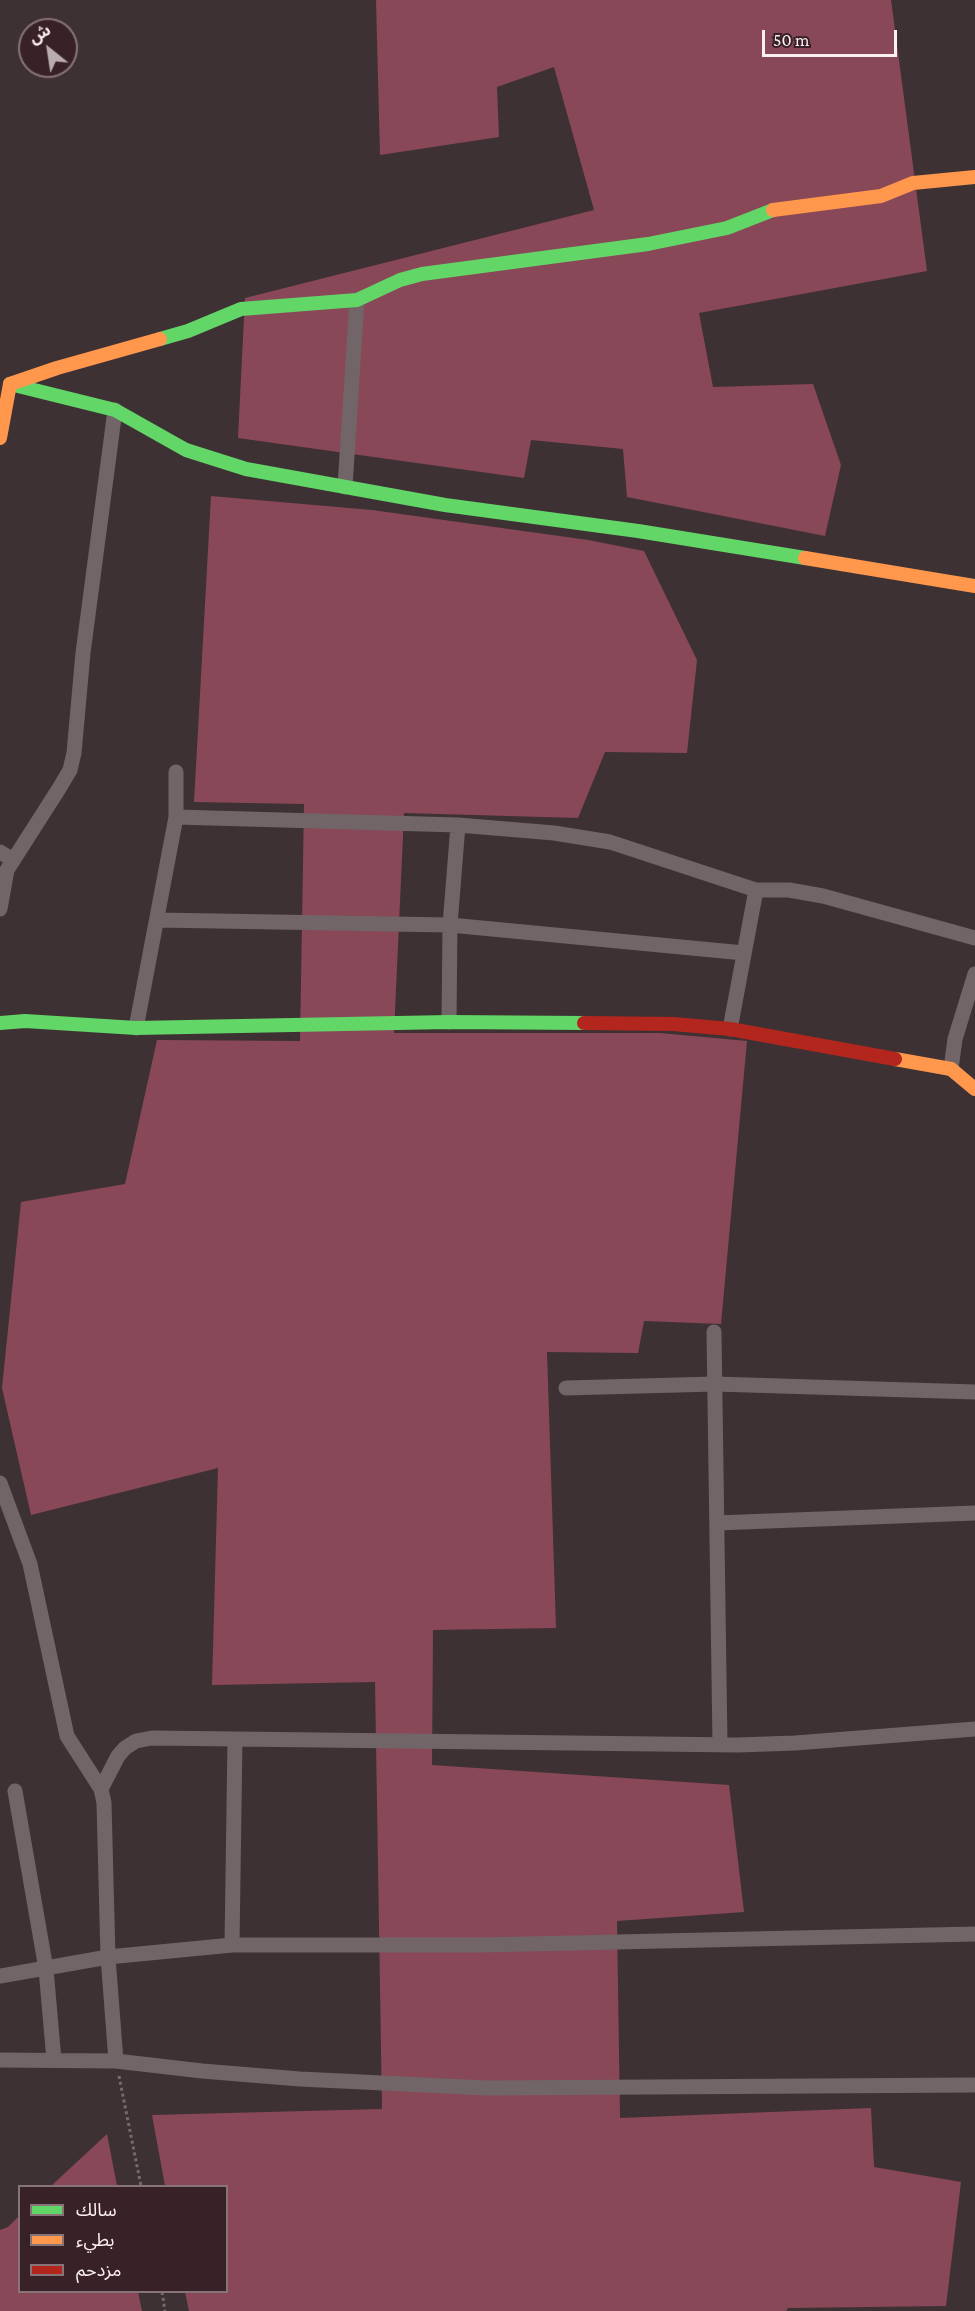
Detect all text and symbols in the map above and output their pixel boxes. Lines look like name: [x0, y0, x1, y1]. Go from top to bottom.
north arrow: [18, 18, 78, 78]
scale bar: [765, 18, 900, 56]
text: ش: [26, 21, 53, 47]
text: 50 m: [773, 30, 810, 50]
legend: [18, 2185, 228, 2293]
text: سالك: [76, 2200, 117, 2220]
text: بطيء: [76, 2230, 114, 2250]
text: مزدحم: [76, 2260, 121, 2280]

